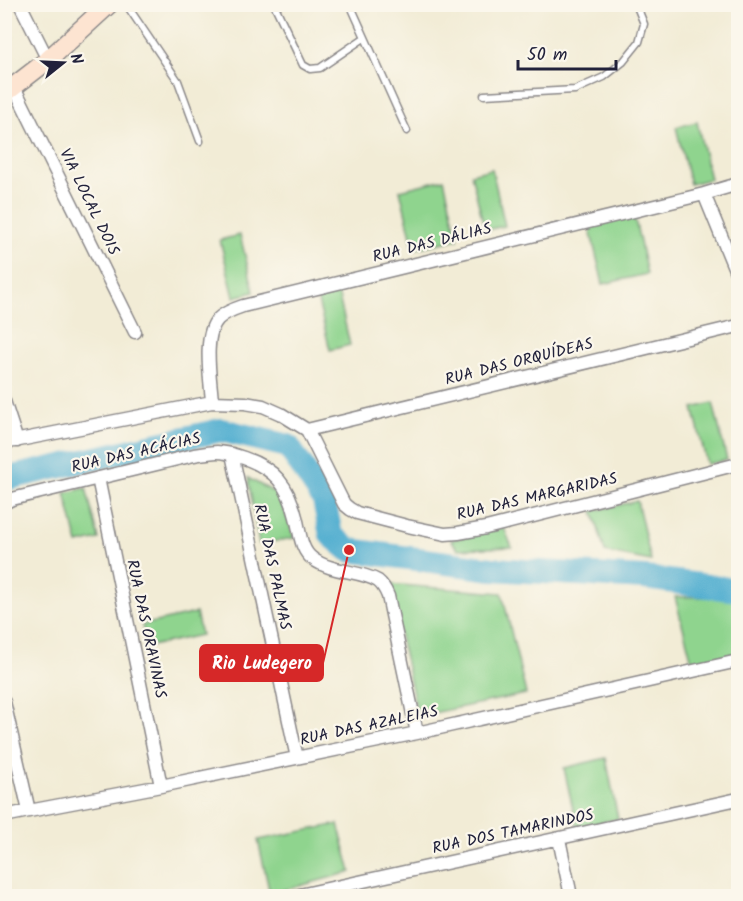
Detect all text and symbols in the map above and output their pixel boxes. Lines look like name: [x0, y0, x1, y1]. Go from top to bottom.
north arrow: [33, 33, 93, 93]
scale bar: [518, 33, 616, 71]
text: 50 m: [527, 41, 567, 70]
text: N: [62, 50, 89, 67]
street label: VIA LOCAL DOIS: [52, 144, 126, 260]
street label: RUA DAS DÁLIAS: [370, 216, 495, 270]
street label: RUA DAS ORQUÍDEAS: [442, 331, 596, 392]
street label: RUA DAS ACÁCIAS: [69, 426, 204, 480]
street label: RUA DAS MARGARIDAS: [454, 466, 620, 528]
street label: RUA DAS PALMAS: [246, 502, 298, 633]
street label: RUA DAS ORAVINAS: [119, 557, 173, 701]
callout: Rio Ludegero: [200, 645, 323, 681]
text: Rio Ludegero: [212, 650, 312, 679]
street label: RUA DAS AZALEIAS: [298, 699, 441, 753]
street label: RUA DOS TAMARINDOS: [430, 803, 597, 861]

